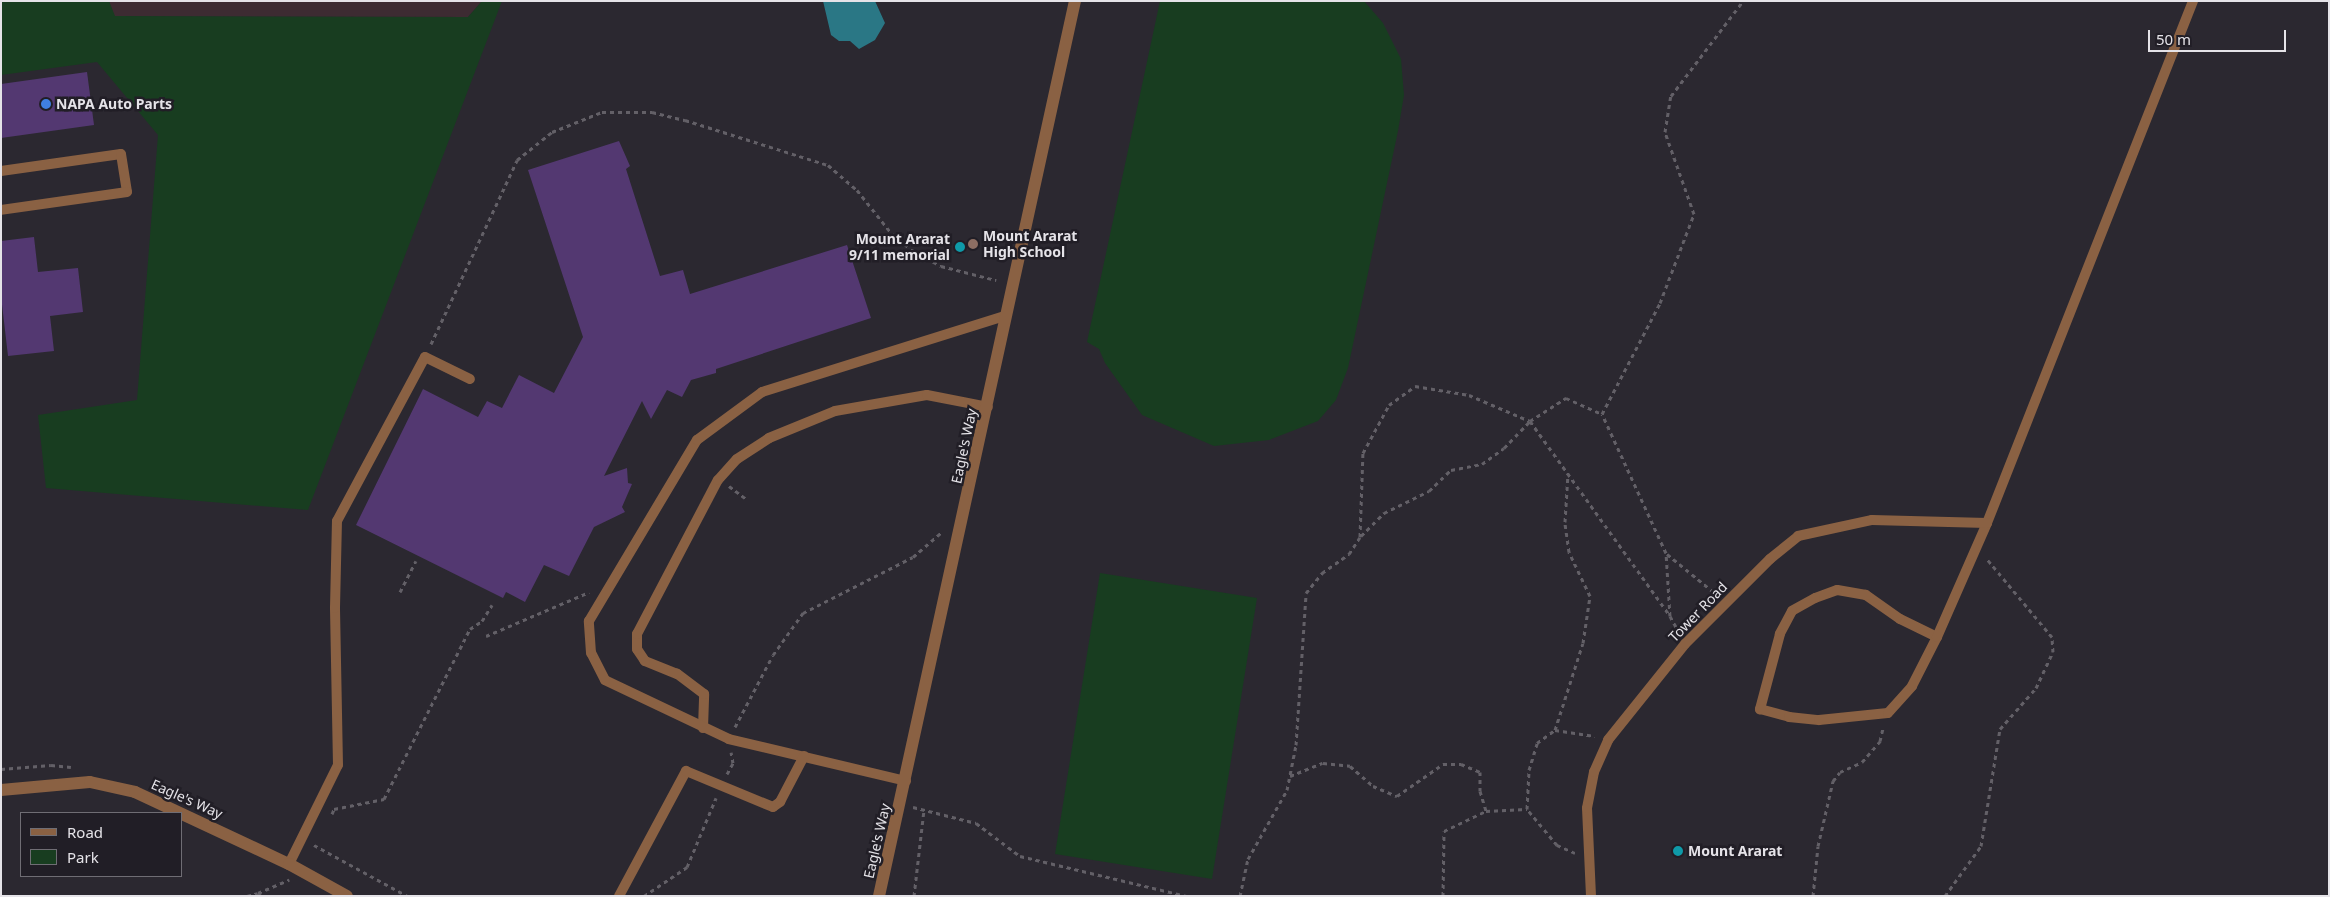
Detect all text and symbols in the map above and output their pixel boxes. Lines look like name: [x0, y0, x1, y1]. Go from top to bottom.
scale bar: [2150, 20, 2288, 52]
text: 50 m: [2156, 29, 2191, 49]
place label: NAPA Auto Parts: [56, 96, 172, 112]
marker: NAPA Auto Parts: [40, 98, 52, 110]
place label: Mount Ararat High School: [983, 228, 1077, 260]
place label: Mount Ararat 9/11 memorial: [849, 231, 950, 264]
marker: Mount Ararat High School: [967, 238, 979, 250]
marker: Mount Ararat 9/11 memorial: [954, 241, 966, 253]
street label: Eagle's Way: [948, 407, 980, 485]
street label: Tower Road: [1665, 578, 1731, 646]
street label: Eagle's Way: [149, 776, 225, 822]
street label: Eagle's Way: [860, 802, 894, 880]
legend: [20, 812, 182, 877]
text: Road: [67, 822, 103, 842]
place label: Mount Ararat: [1688, 843, 1782, 859]
marker: Mount Ararat: [1672, 845, 1684, 857]
text: Park: [67, 847, 99, 867]

